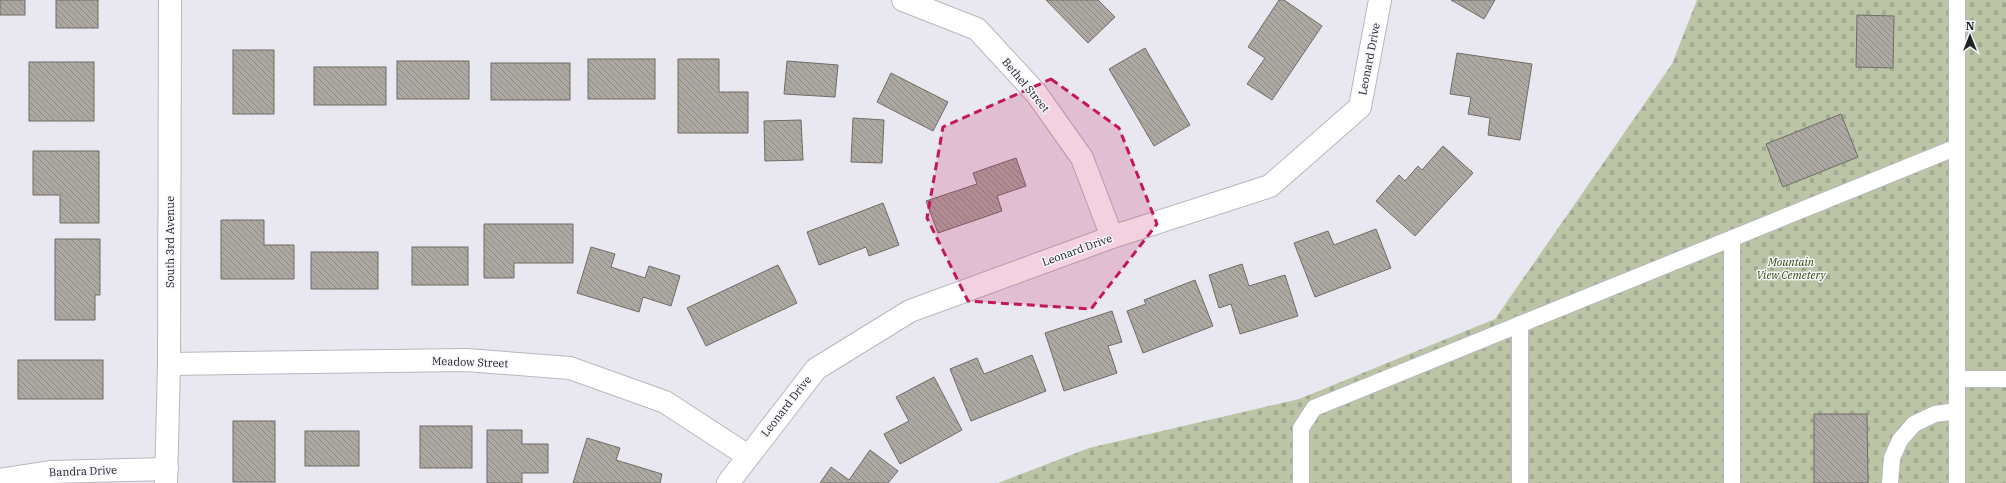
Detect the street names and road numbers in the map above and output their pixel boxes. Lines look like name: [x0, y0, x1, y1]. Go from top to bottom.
street label: Leonard Drive: [1355, 21, 1383, 96]
street label: Bethel Street: [999, 55, 1053, 115]
street label: South 3rd Avenue: [163, 196, 177, 288]
street label: Leonard Drive: [1040, 231, 1114, 269]
street label: Meadow Street: [432, 354, 509, 370]
street label: Leonard Drive: [758, 373, 814, 439]
street label: Bandra Drive: [49, 463, 117, 479]

